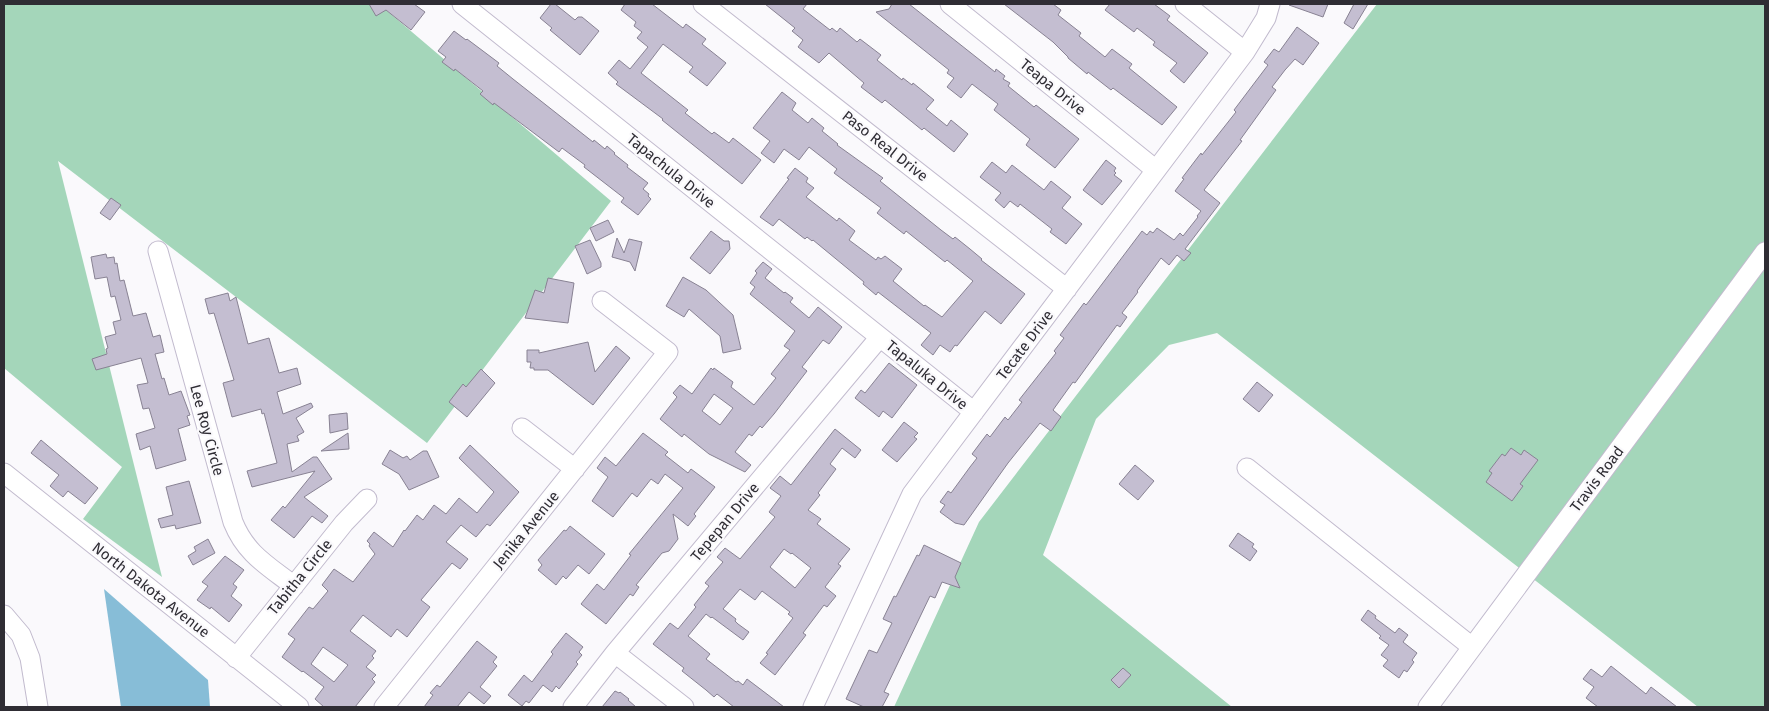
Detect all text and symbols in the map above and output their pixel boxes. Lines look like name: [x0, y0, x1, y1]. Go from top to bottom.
street label: Teapa Drive: [1017, 55, 1089, 119]
street label: Paso Real Drive: [838, 107, 932, 185]
street label: Tapachula Drive: [623, 130, 719, 212]
street label: Tecate Drive: [993, 307, 1057, 383]
street label: Tapaluka Drive: [883, 337, 971, 413]
street label: Lee Roy Circle: [186, 382, 228, 478]
street label: Travis Road: [1566, 443, 1628, 515]
street label: Tepepan Drive: [687, 479, 763, 565]
street label: Jenika Avenue: [489, 487, 563, 573]
street label: Tabitha Circle: [264, 535, 336, 619]
street label: North Dakota Avenue: [89, 539, 213, 641]

